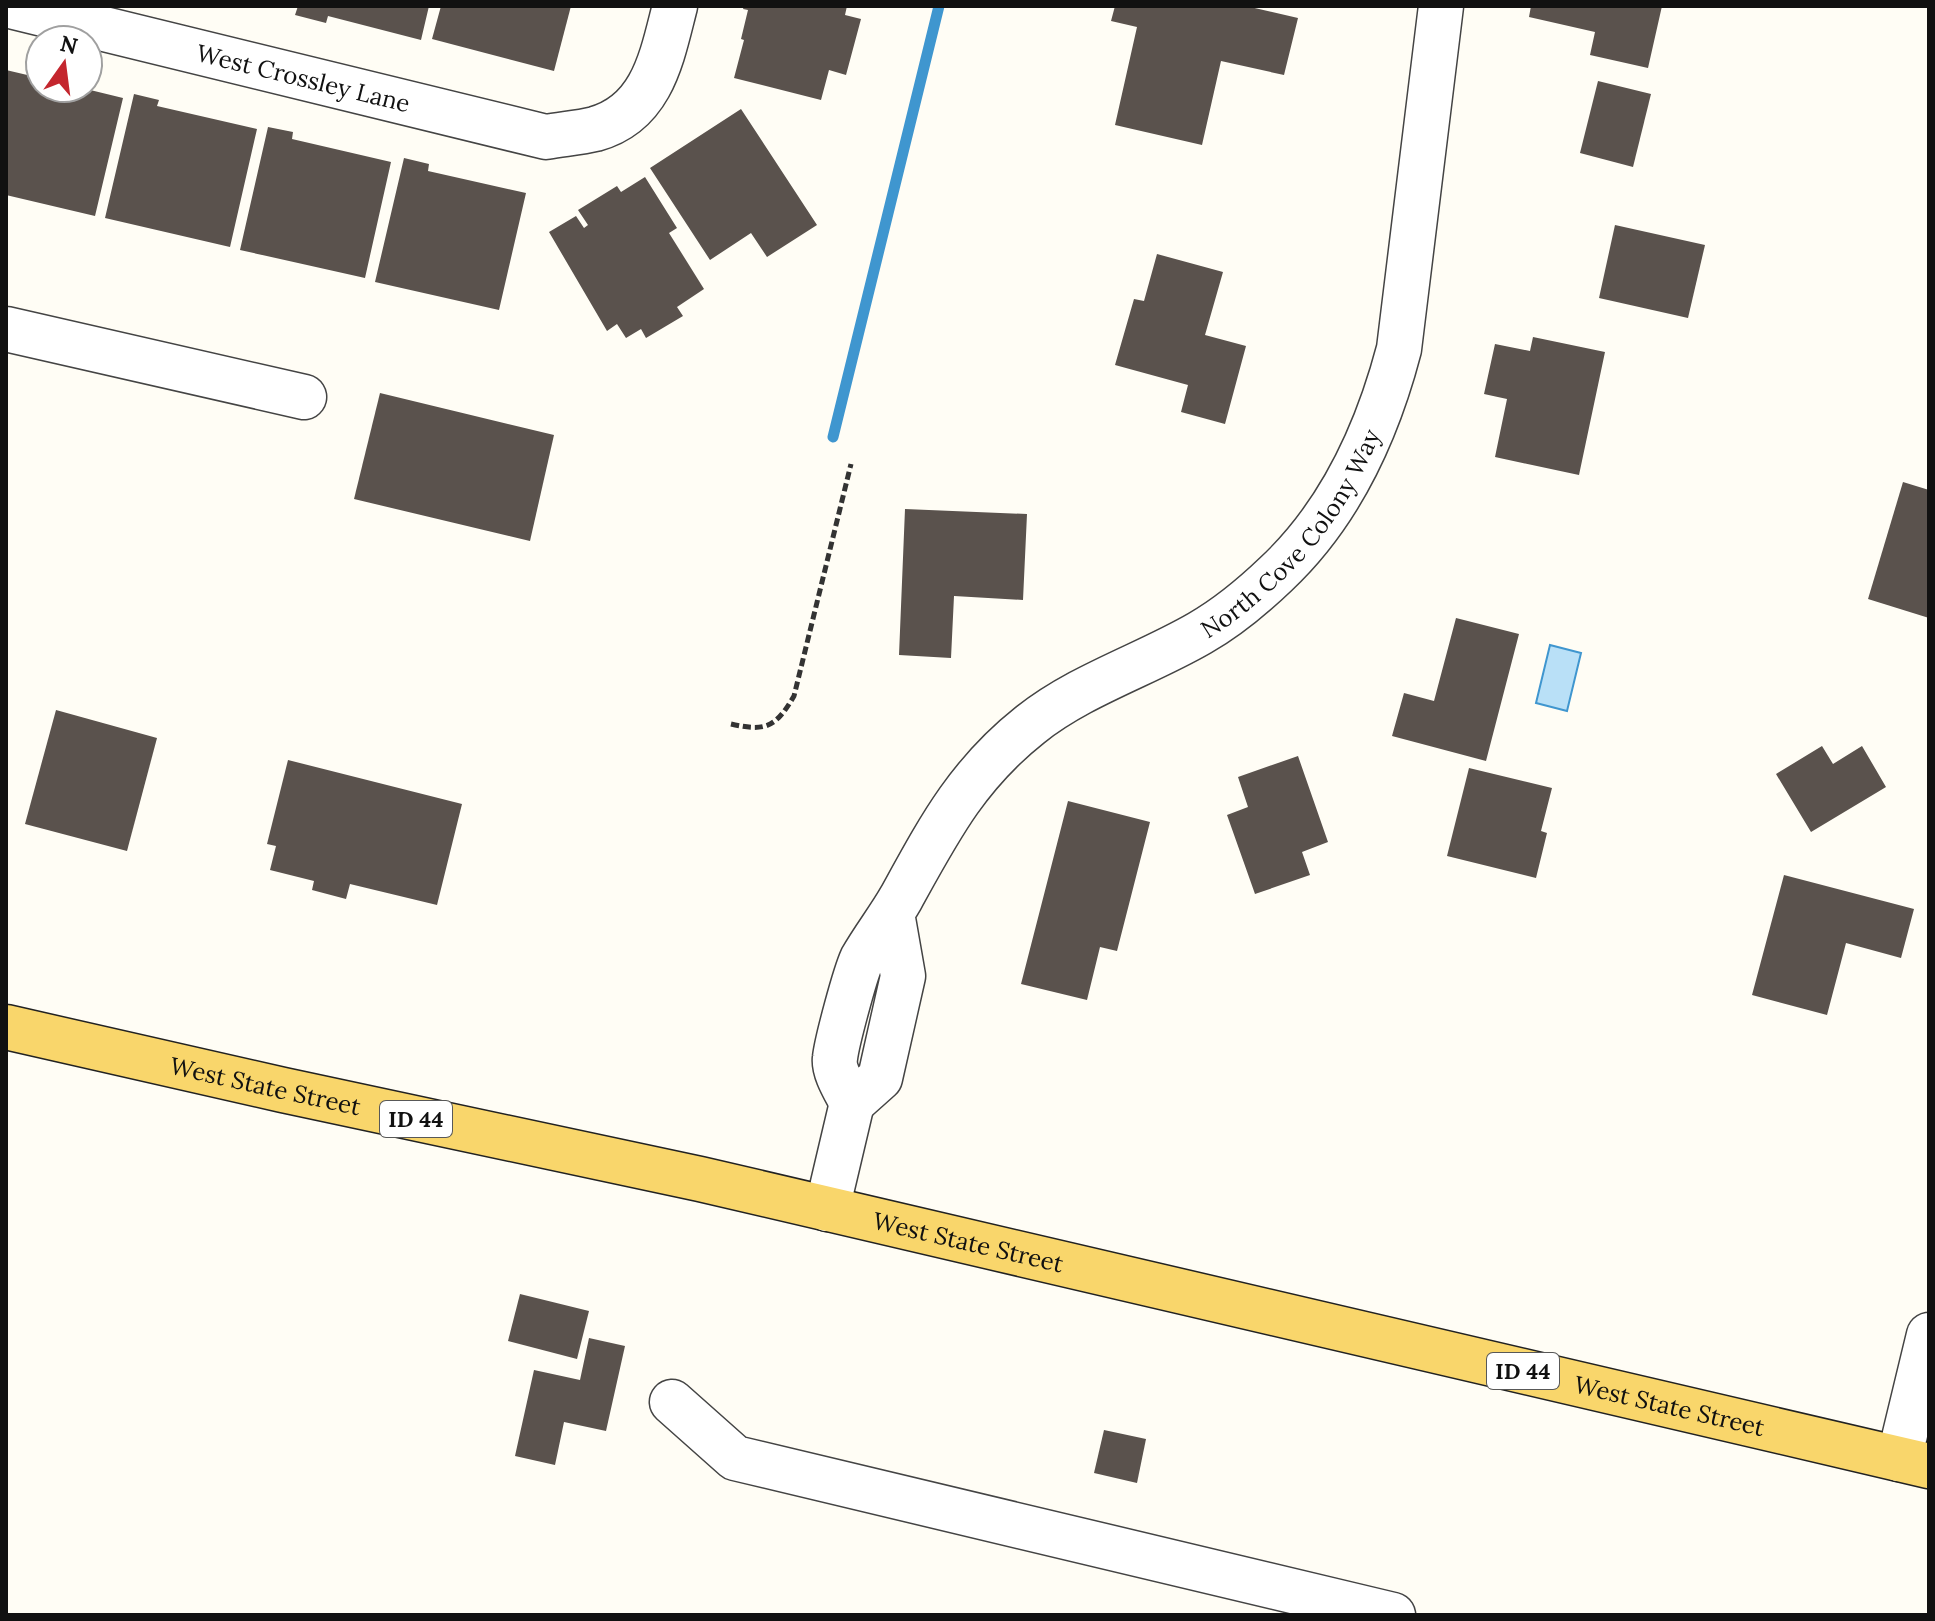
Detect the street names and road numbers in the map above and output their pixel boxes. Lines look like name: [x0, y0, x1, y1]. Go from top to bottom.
street label: West Crossley Lane: [193, 37, 413, 119]
street label: North Cove Colony Way: [1195, 424, 1386, 645]
street label: West State Street: [167, 1049, 364, 1122]
road number: ID 44: [380, 1101, 452, 1137]
street label: West State Street: [870, 1204, 1067, 1279]
road number: ID 44: [1487, 1353, 1559, 1389]
street label: West State Street: [1571, 1368, 1768, 1443]

